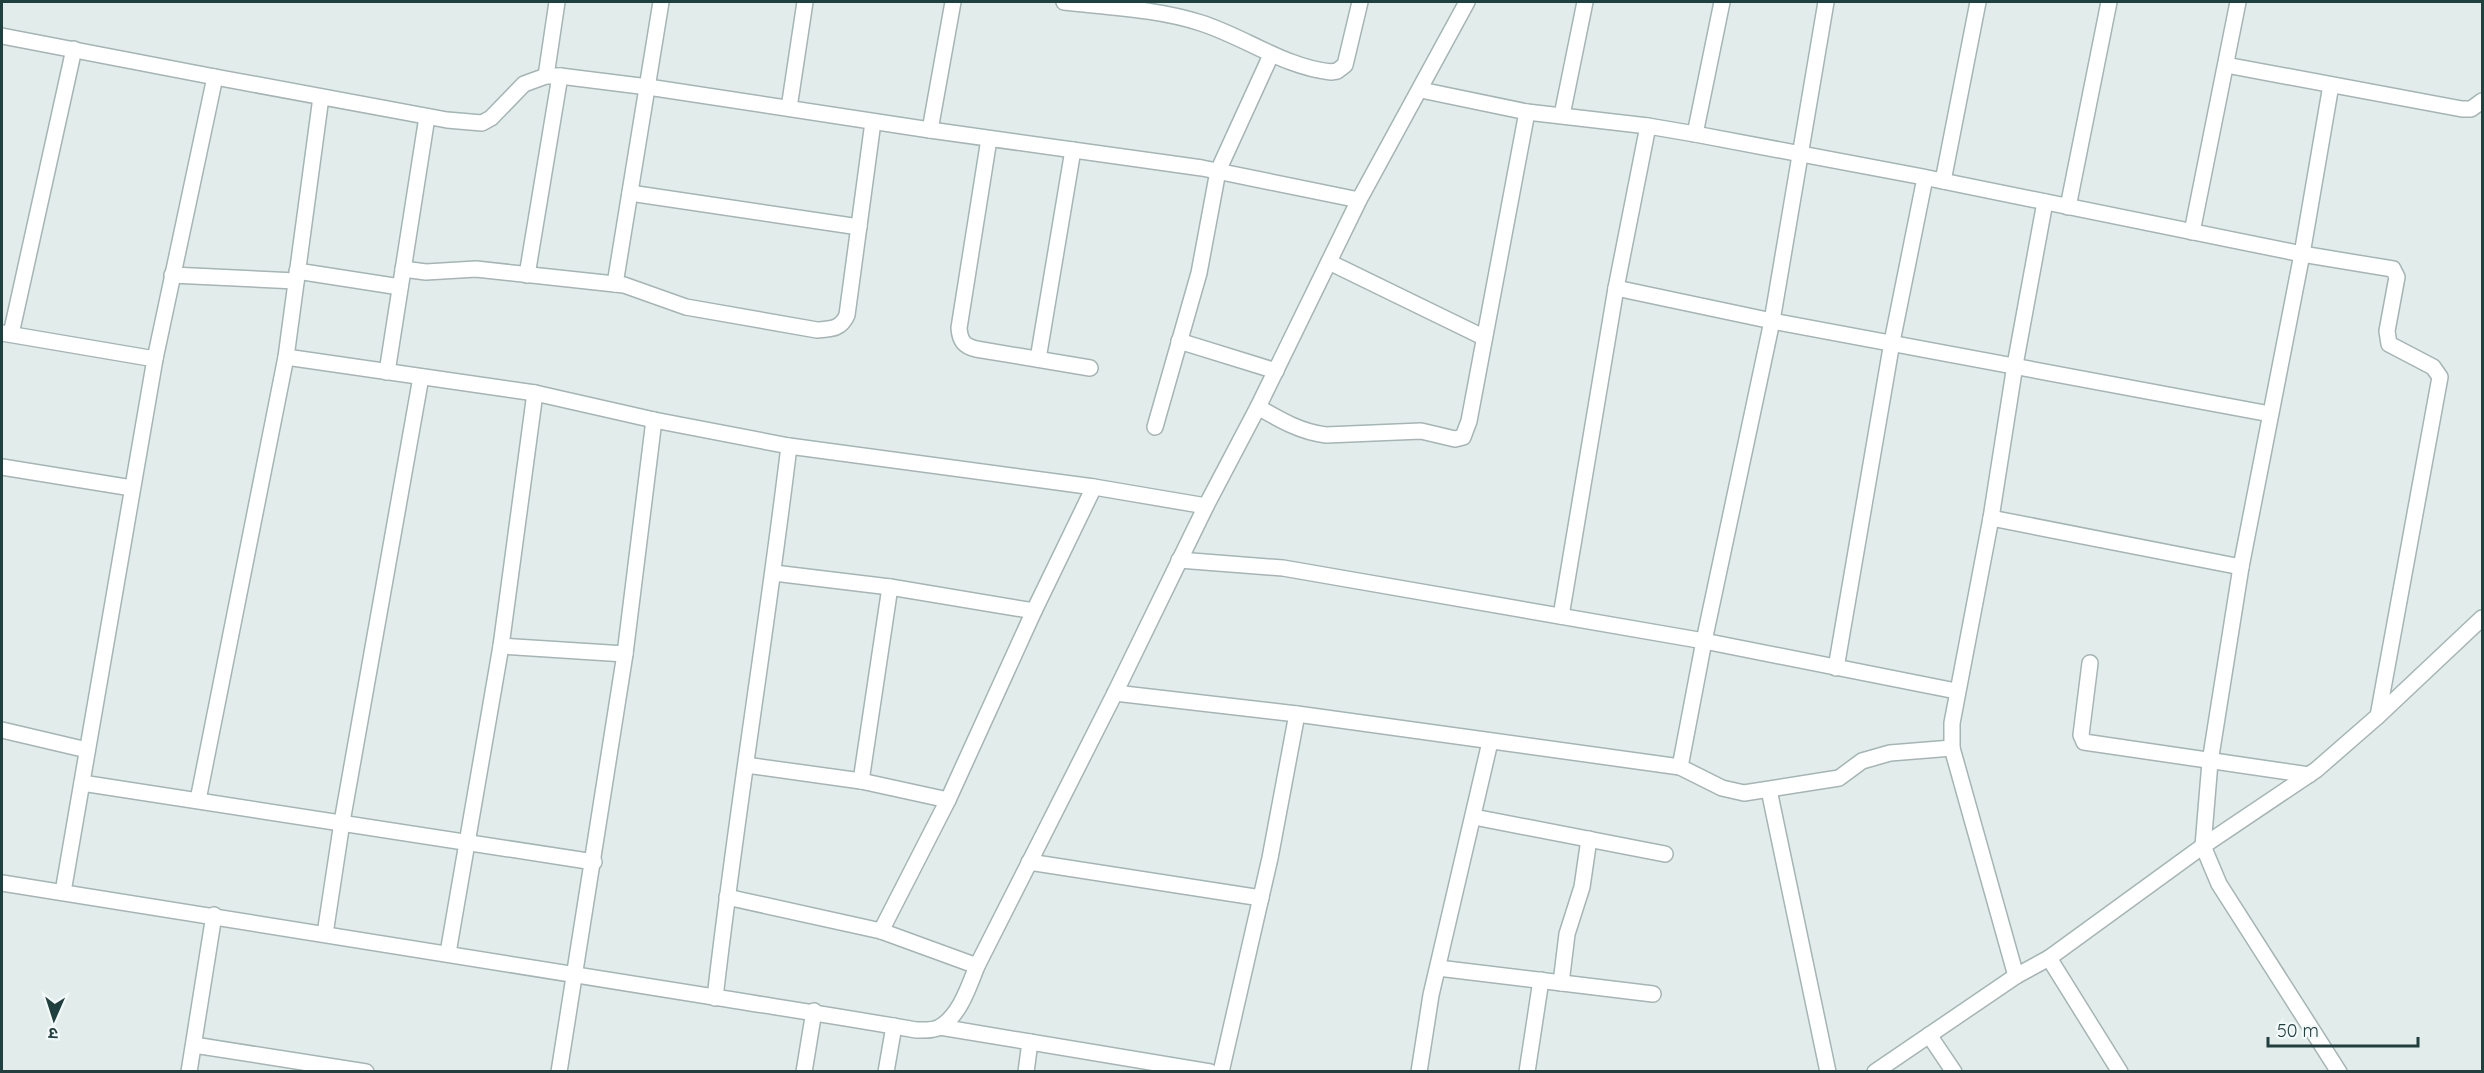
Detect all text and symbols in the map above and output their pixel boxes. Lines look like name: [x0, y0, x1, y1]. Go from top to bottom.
north arrow: [24, 989, 84, 1049]
scale bar: [2268, 1010, 2418, 1048]
text: 50 m: [2277, 1019, 2319, 1042]
text: उ: [47, 1024, 58, 1044]

